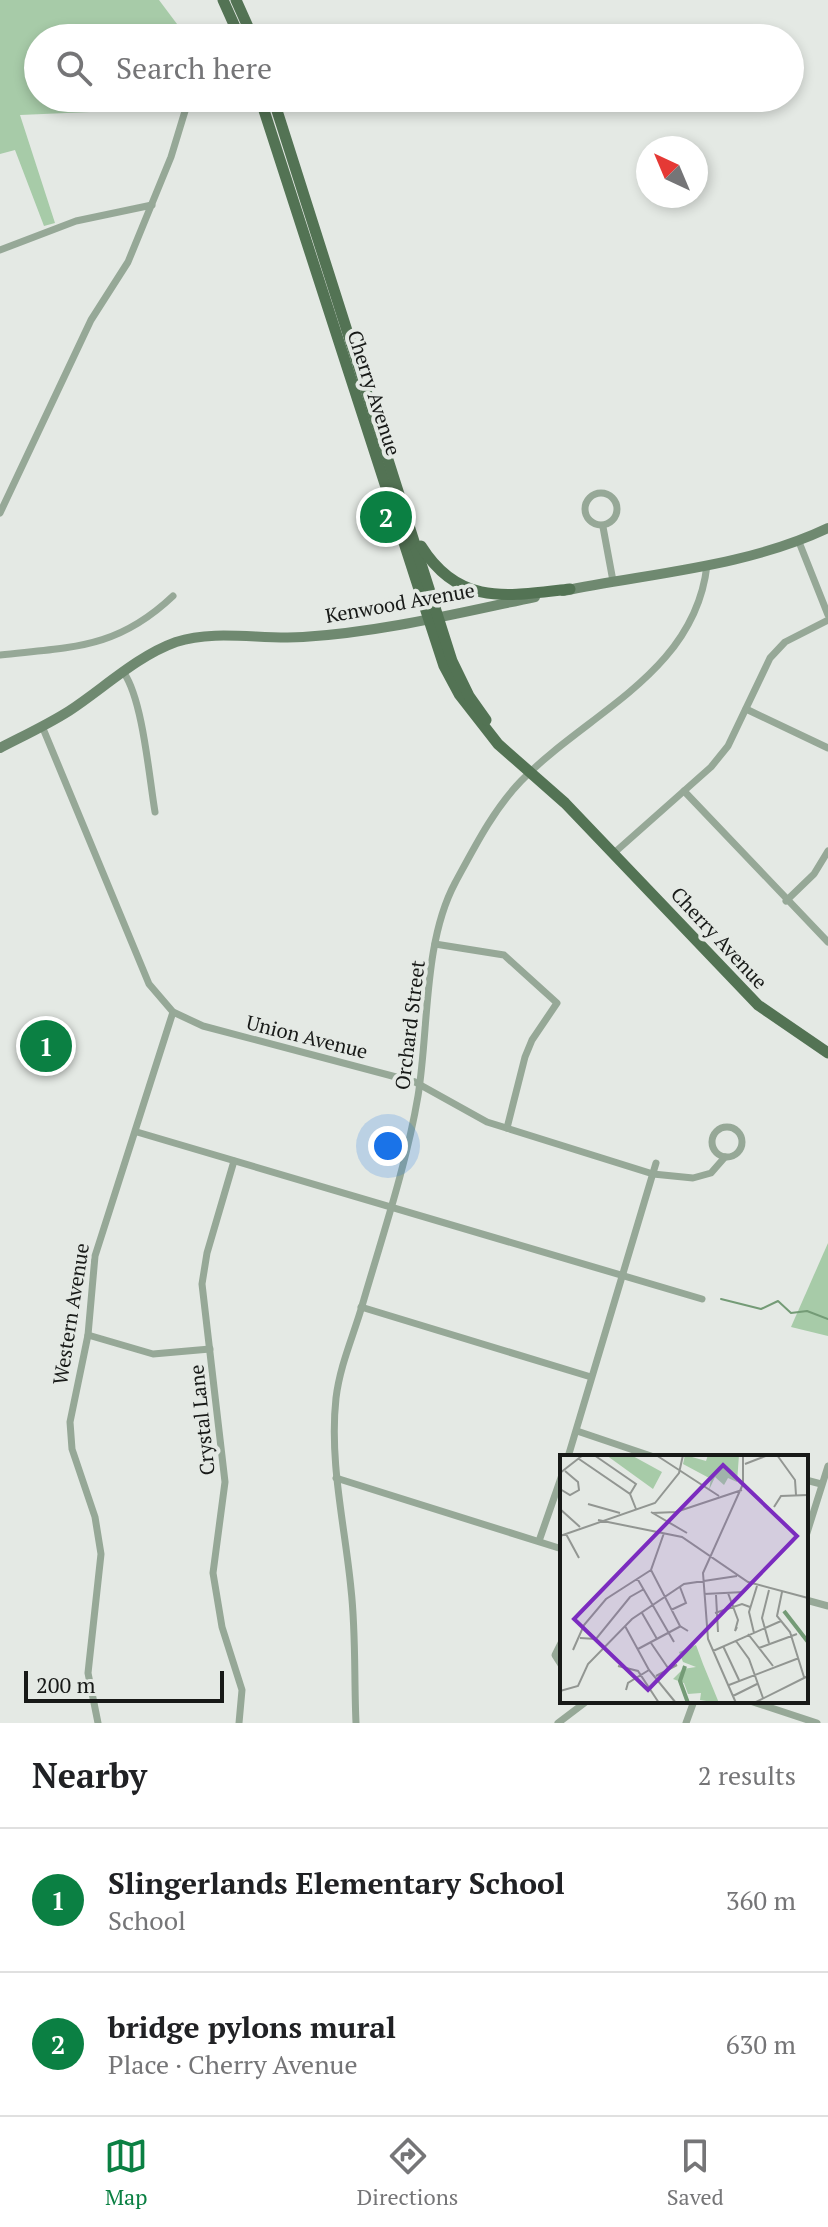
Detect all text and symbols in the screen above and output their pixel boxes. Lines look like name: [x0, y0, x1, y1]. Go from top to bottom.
search box: [24, 24, 804, 112]
icon: search: [52, 46, 96, 90]
text: Search here: [116, 48, 272, 88]
north arrow: [636, 136, 708, 208]
street label: Cherry Avenue: [341, 327, 407, 459]
pin: 2: [360, 487, 412, 547]
street label: Kenwood Avenue: [323, 576, 477, 629]
street label: Cherry Avenue: [665, 881, 774, 995]
street label: Orchard Street: [388, 958, 431, 1091]
street label: Union Avenue: [244, 1008, 371, 1065]
pin: 1: [20, 1016, 72, 1076]
your location: [368, 1126, 408, 1166]
street label: Western Avenue: [46, 1241, 95, 1387]
street label: Crystal Lane: [182, 1363, 221, 1477]
inset map: [560, 1455, 808, 1703]
scale bar: [24, 1667, 224, 1703]
text: 200 m: [36, 1670, 96, 1699]
text: Nearby: [32, 1753, 147, 1798]
text: 2 results: [698, 1758, 796, 1792]
text: Slingerlands Elementary School: [108, 1863, 565, 1903]
text: 1: [51, 1883, 65, 1917]
text: 360 m: [726, 1883, 796, 1917]
text: School: [108, 1903, 186, 1937]
text: bridge pylons mural: [108, 2007, 396, 2047]
text: 2: [51, 2027, 65, 2061]
text: 630 m: [726, 2027, 796, 2061]
text: Place · Cherry Avenue: [108, 2047, 358, 2081]
tab: Map: [104, 2134, 148, 2211]
tab: Directions: [357, 2134, 458, 2211]
tab: Saved: [667, 2134, 724, 2211]

